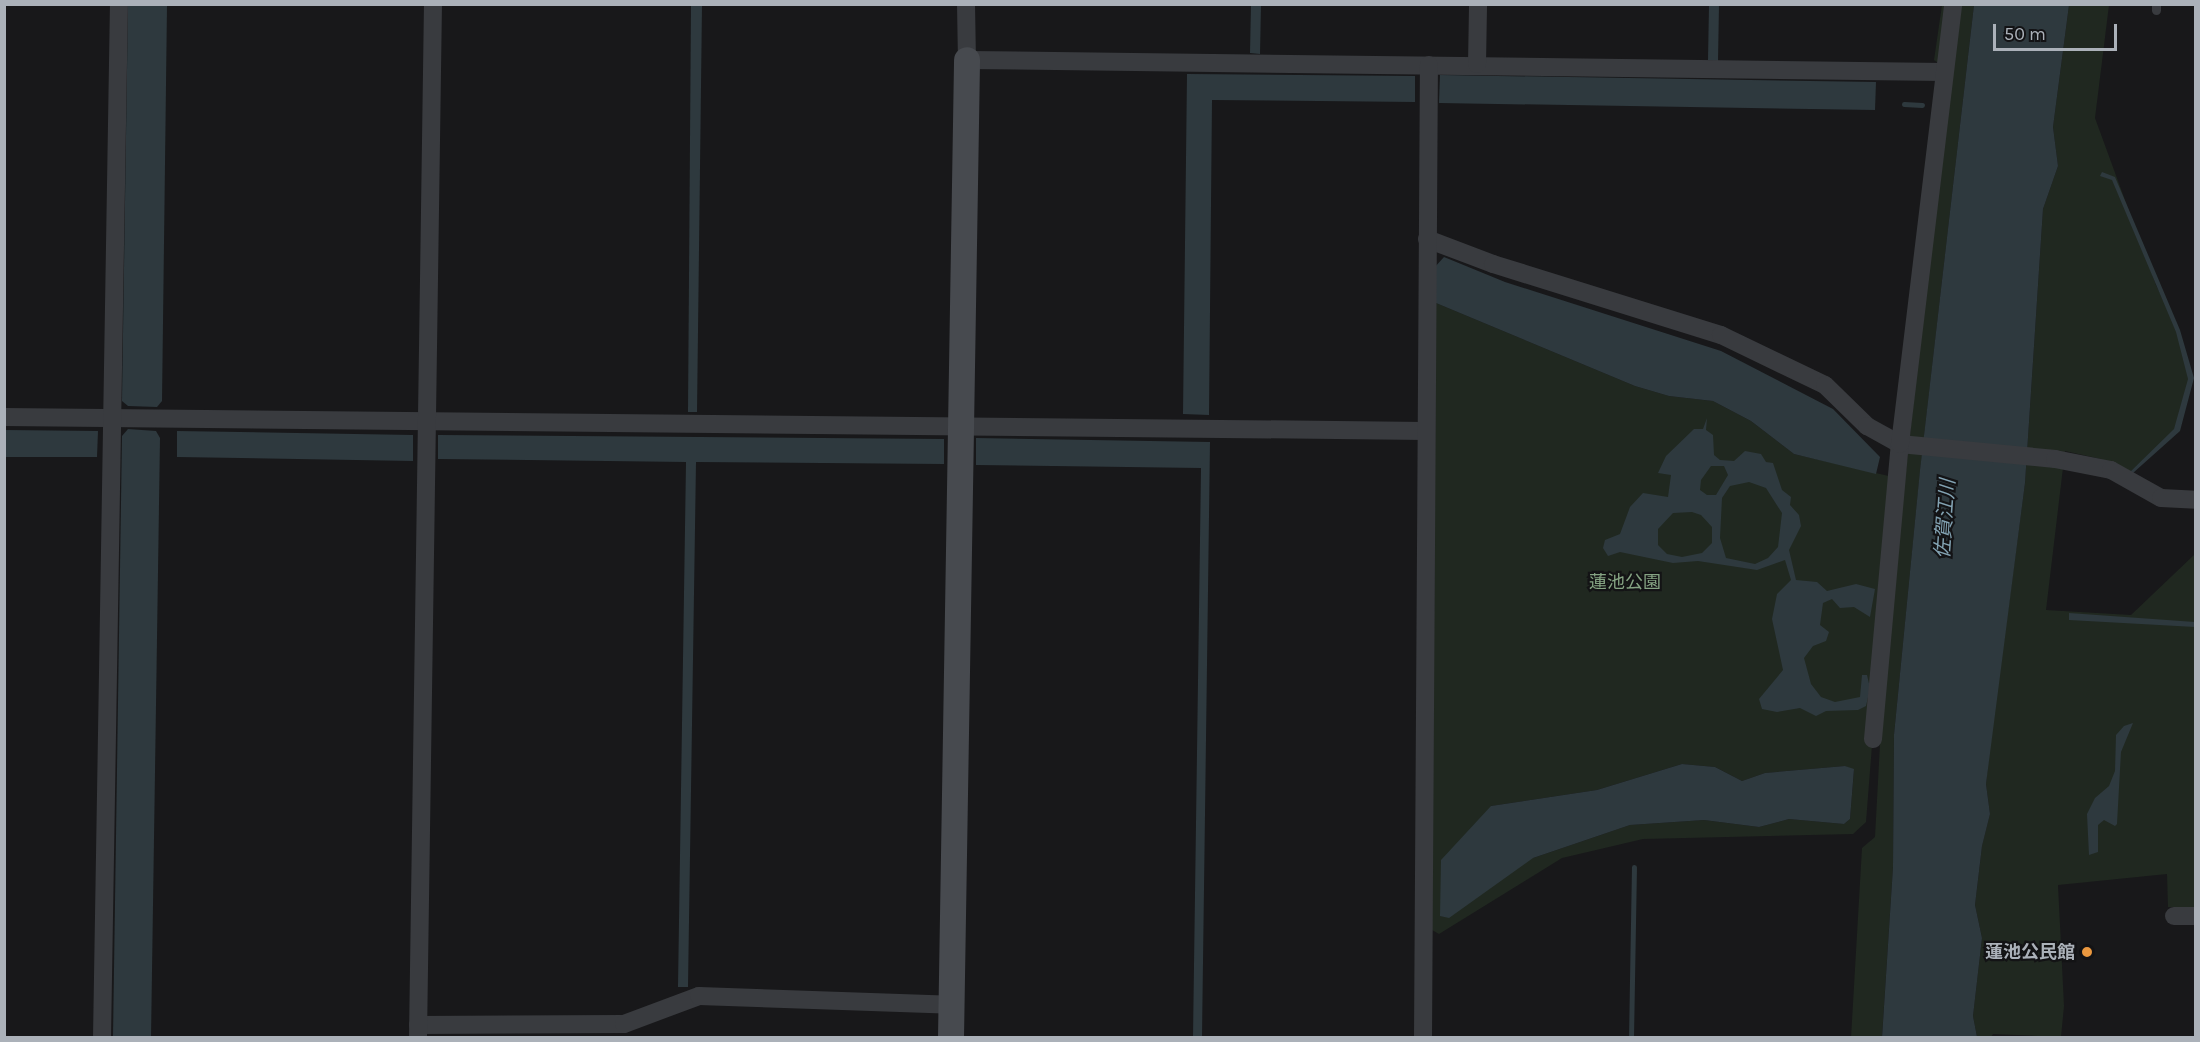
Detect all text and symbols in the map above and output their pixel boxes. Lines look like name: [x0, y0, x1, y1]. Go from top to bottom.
scale bar: [1996, 12, 2120, 50]
text: 50 m: [2004, 23, 2046, 45]
water label: 佐賀江川: [1930, 478, 1960, 560]
park label: 蓮池公園: [1589, 571, 1661, 593]
place label: 蓮池公民館: [1985, 941, 2075, 963]
marker: 蓮池公民館: [2080, 945, 2094, 959]

